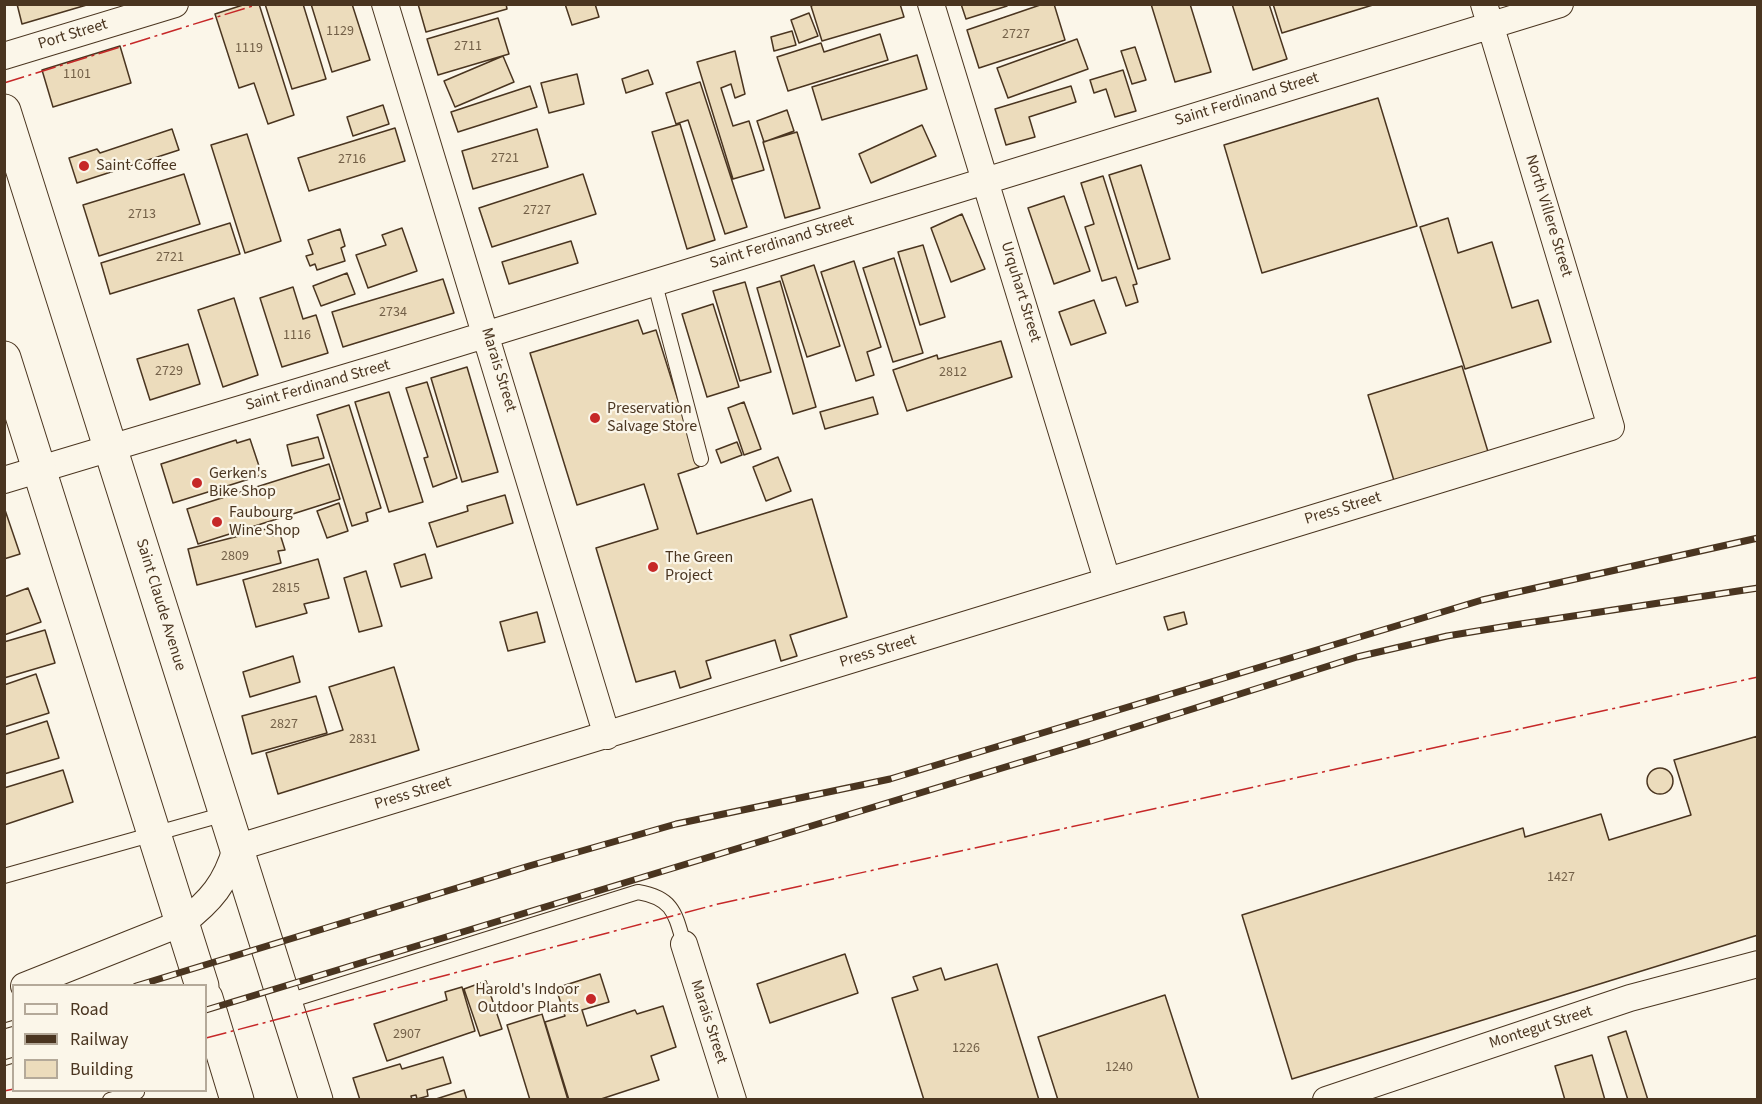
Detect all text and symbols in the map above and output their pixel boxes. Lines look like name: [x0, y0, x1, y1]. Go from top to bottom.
street label: Port Street: [36, 15, 110, 55]
house number: 1129: [326, 24, 354, 40]
house number: 2727: [1002, 27, 1030, 43]
house number: 2711: [454, 39, 482, 55]
house number: 1119: [235, 41, 263, 57]
house number: 1101: [63, 67, 91, 83]
street label: Saint Ferdinand Street: [1173, 69, 1321, 131]
house number: 2721: [491, 151, 519, 167]
house number: 2716: [338, 152, 366, 168]
street label: North Villere Street: [1520, 153, 1576, 279]
place label: Saint Coffee: [96, 156, 177, 176]
marker: Saint Coffee: [77, 159, 91, 173]
house number: 2727: [523, 203, 551, 219]
house number: 2713: [128, 207, 156, 223]
street label: Saint Ferdinand Street: [708, 212, 856, 274]
street label: Urquhart Street: [996, 239, 1044, 345]
house number: 2721: [156, 250, 184, 266]
house number: 2734: [379, 305, 407, 321]
street label: Marais Street: [476, 326, 520, 414]
house number: 1116: [283, 328, 311, 344]
street label: Saint Ferdinand Street: [244, 356, 392, 416]
house number: 2729: [155, 364, 183, 380]
house number: 2812: [939, 365, 967, 381]
place label: Preservation Salvage Store: [607, 399, 697, 437]
marker: Preservation Salvage Store: [588, 411, 602, 425]
place label: Gerken's Bike Shop: [209, 464, 276, 502]
marker: Gerken's Bike Shop: [190, 476, 204, 490]
street label: Press Street: [1302, 488, 1384, 530]
place label: Faubourg Wine Shop: [229, 503, 300, 541]
marker: Faubourg Wine Shop: [210, 515, 224, 529]
street label: Saint Claude Avenue: [131, 537, 189, 673]
place label: The Green Project: [665, 548, 733, 586]
house number: 2809: [221, 549, 249, 565]
marker: The Green Project: [646, 560, 660, 574]
house number: 2815: [272, 581, 300, 597]
street label: Press Street: [837, 631, 919, 673]
house number: 2827: [270, 717, 298, 733]
house number: 2831: [349, 732, 377, 748]
street label: Press Street: [372, 773, 454, 815]
house number: 1427: [1547, 870, 1575, 886]
street label: Marais Street: [685, 978, 731, 1066]
place label: Harold's Indoor Outdoor Plants: [475, 980, 579, 1018]
legend: [12, 984, 207, 1092]
marker: Harold's Indoor Outdoor Plants: [584, 992, 598, 1006]
text: Road: [70, 997, 109, 1022]
street label: Montegut Street: [1487, 1002, 1595, 1054]
text: Railway: [70, 1027, 129, 1052]
house number: 2907: [393, 1027, 421, 1043]
house number: 1226: [952, 1041, 980, 1057]
text: Building: [70, 1057, 133, 1082]
house number: 1240: [1105, 1060, 1133, 1076]

